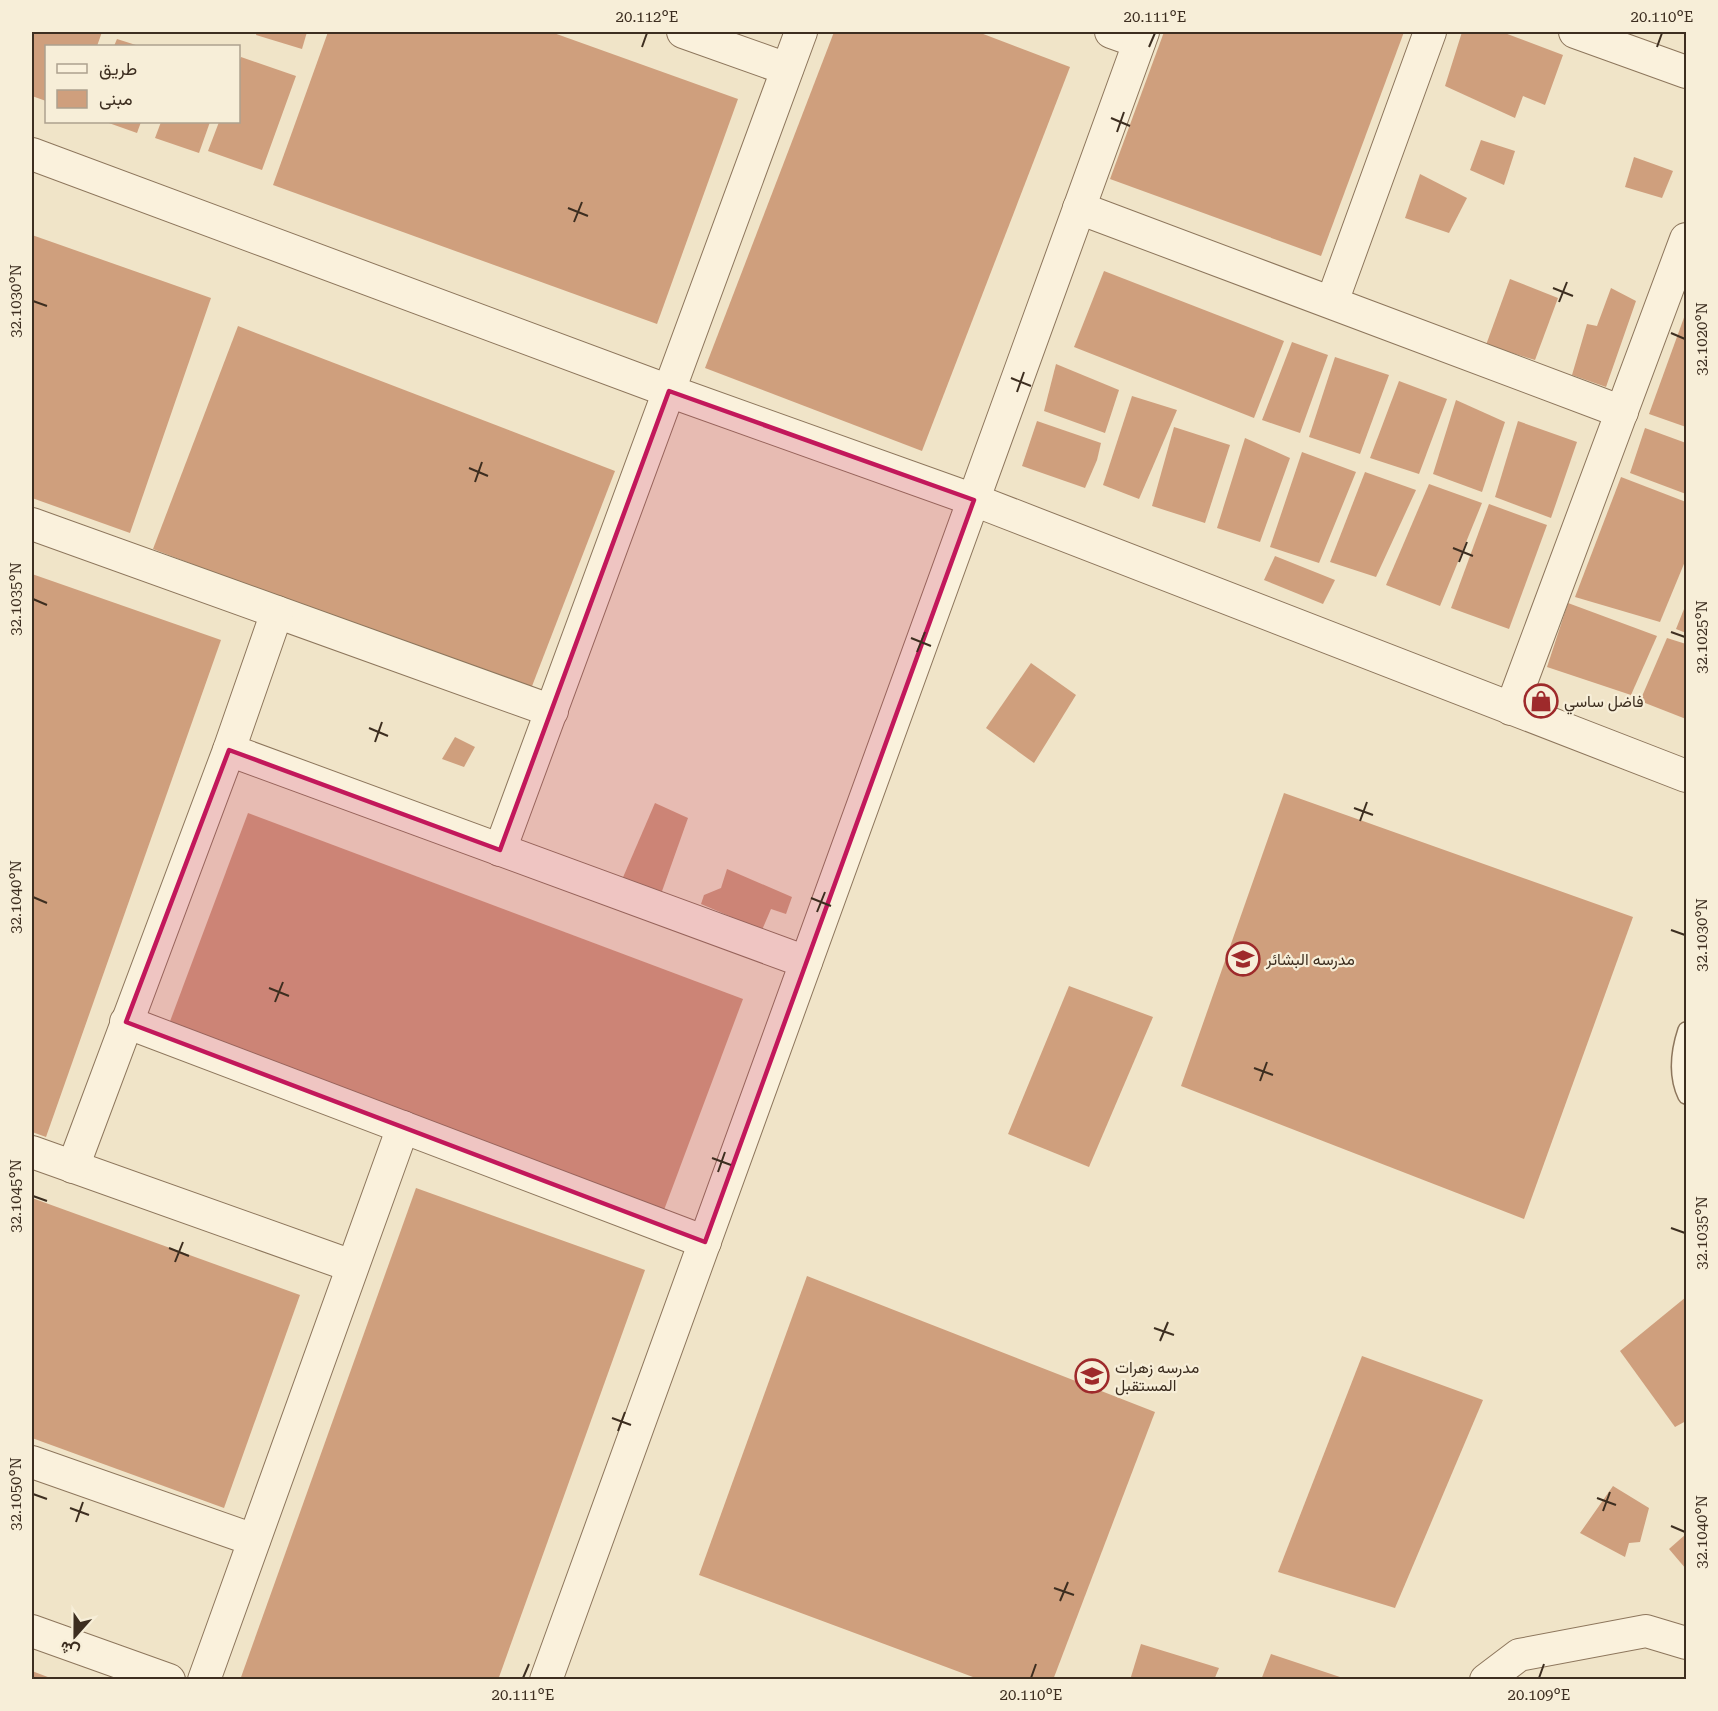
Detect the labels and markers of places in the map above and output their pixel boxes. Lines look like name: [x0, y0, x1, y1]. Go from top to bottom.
shop icon: فاضل ساسي: [1523, 683, 1559, 719]
place label: فاضل ساسي: [1564, 692, 1643, 715]
school or university icon: مدرسه البشائر: [1225, 941, 1261, 977]
place label: مدرسه البشائر: [1265, 950, 1355, 970]
school or university icon: مدرسه زهرات المستقبل: [1074, 1358, 1110, 1394]
place label: مدرسه زهرات المستقبل: [1115, 1358, 1199, 1396]

